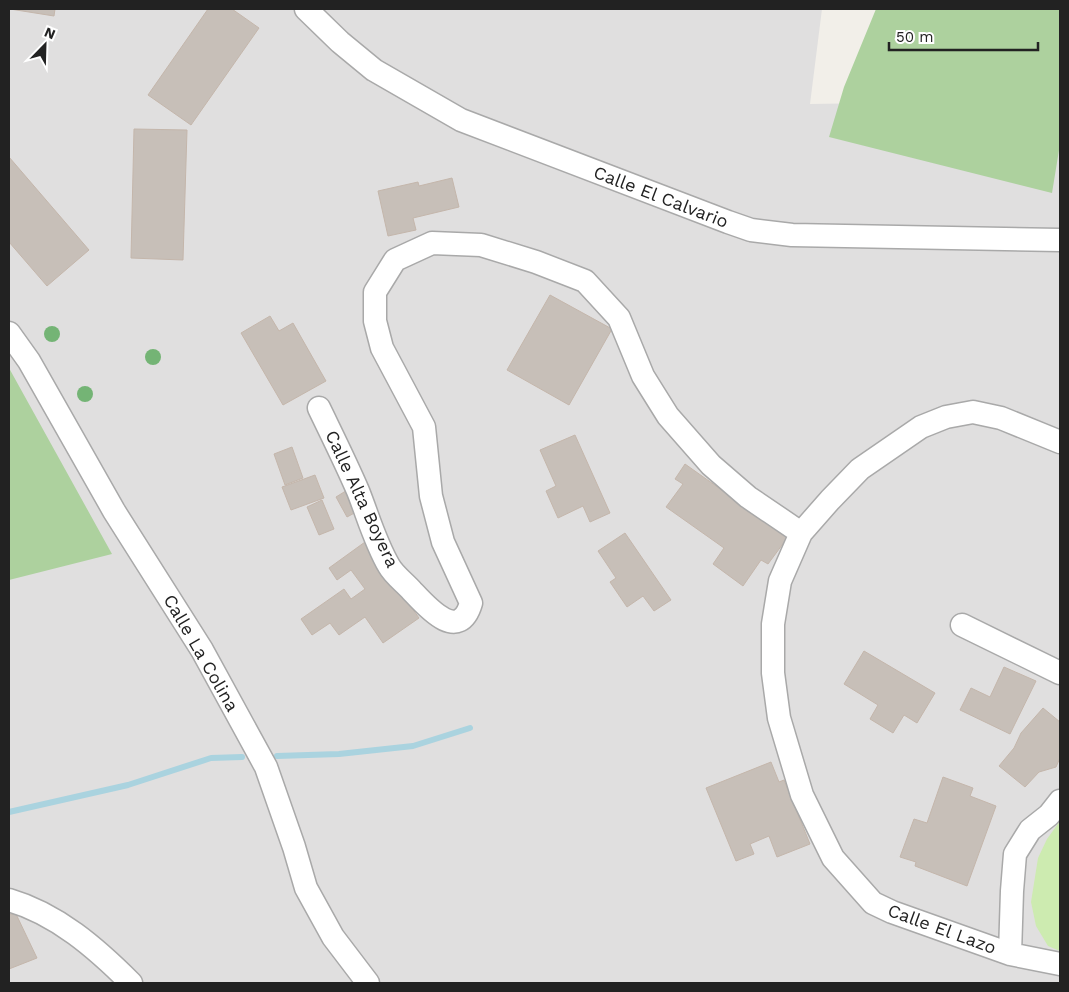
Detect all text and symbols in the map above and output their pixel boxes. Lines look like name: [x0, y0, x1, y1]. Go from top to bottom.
north arrow: [20, 20, 70, 70]
scale bar: [889, 20, 1038, 52]
text: N: [42, 24, 58, 42]
text: 50 m: [896, 28, 933, 46]
street label: Calle El Calvario: [591, 161, 731, 232]
street label: Calle Alta Boyera: [321, 427, 403, 571]
street label: Calle La Colina: [159, 591, 243, 715]
street label: Calle El Lazo: [885, 899, 999, 958]

